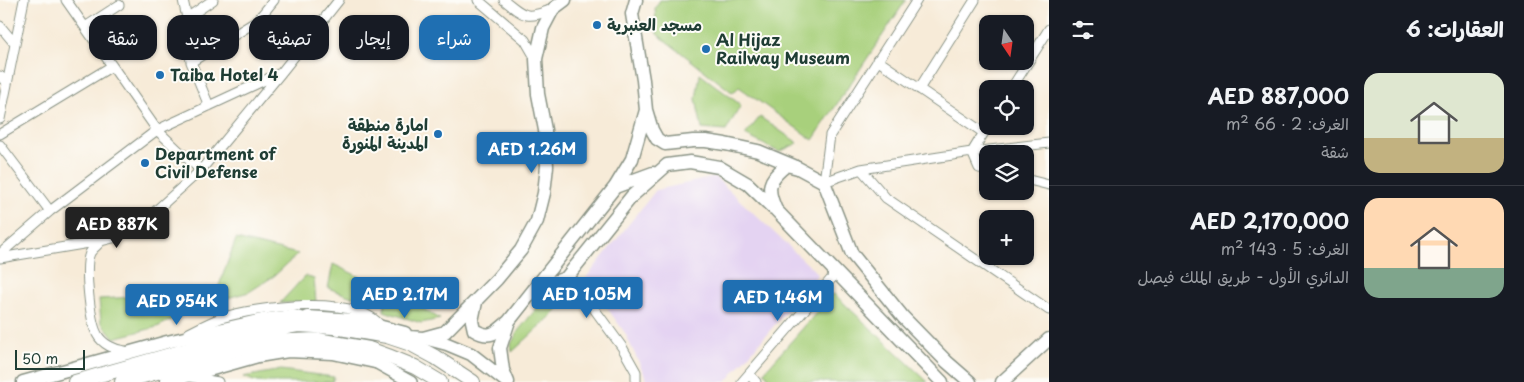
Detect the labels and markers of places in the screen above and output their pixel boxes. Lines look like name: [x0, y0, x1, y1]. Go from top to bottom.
place label: مسجد العنبرية: [607, 12, 702, 36]
marker: مسجد العنبرية: [591, 19, 603, 31]
place label: Al Hijaz Railway Museum: [716, 27, 850, 69]
marker: Al Hijaz Railway Museum: [700, 43, 712, 55]
place label: Taiba Hotel 4: [170, 62, 279, 86]
marker: Taiba Hotel 4: [154, 69, 166, 81]
place label: امارة منطقة المدينة المنورة: [342, 112, 428, 155]
marker: امارة منطقة المدينة المنورة: [432, 128, 444, 140]
pin: AED 1.26M: [475, 132, 589, 174]
place label: Department of Civil Defense: [155, 141, 277, 183]
marker: Department of Civil Defense: [139, 157, 151, 169]
pin: AED 887K: [65, 206, 169, 249]
pin: AED 2.17M: [348, 276, 462, 319]
pin: AED 1.05M: [530, 276, 644, 319]
pin: AED 1.46M: [721, 280, 835, 322]
pin: AED 954K: [125, 284, 229, 326]

